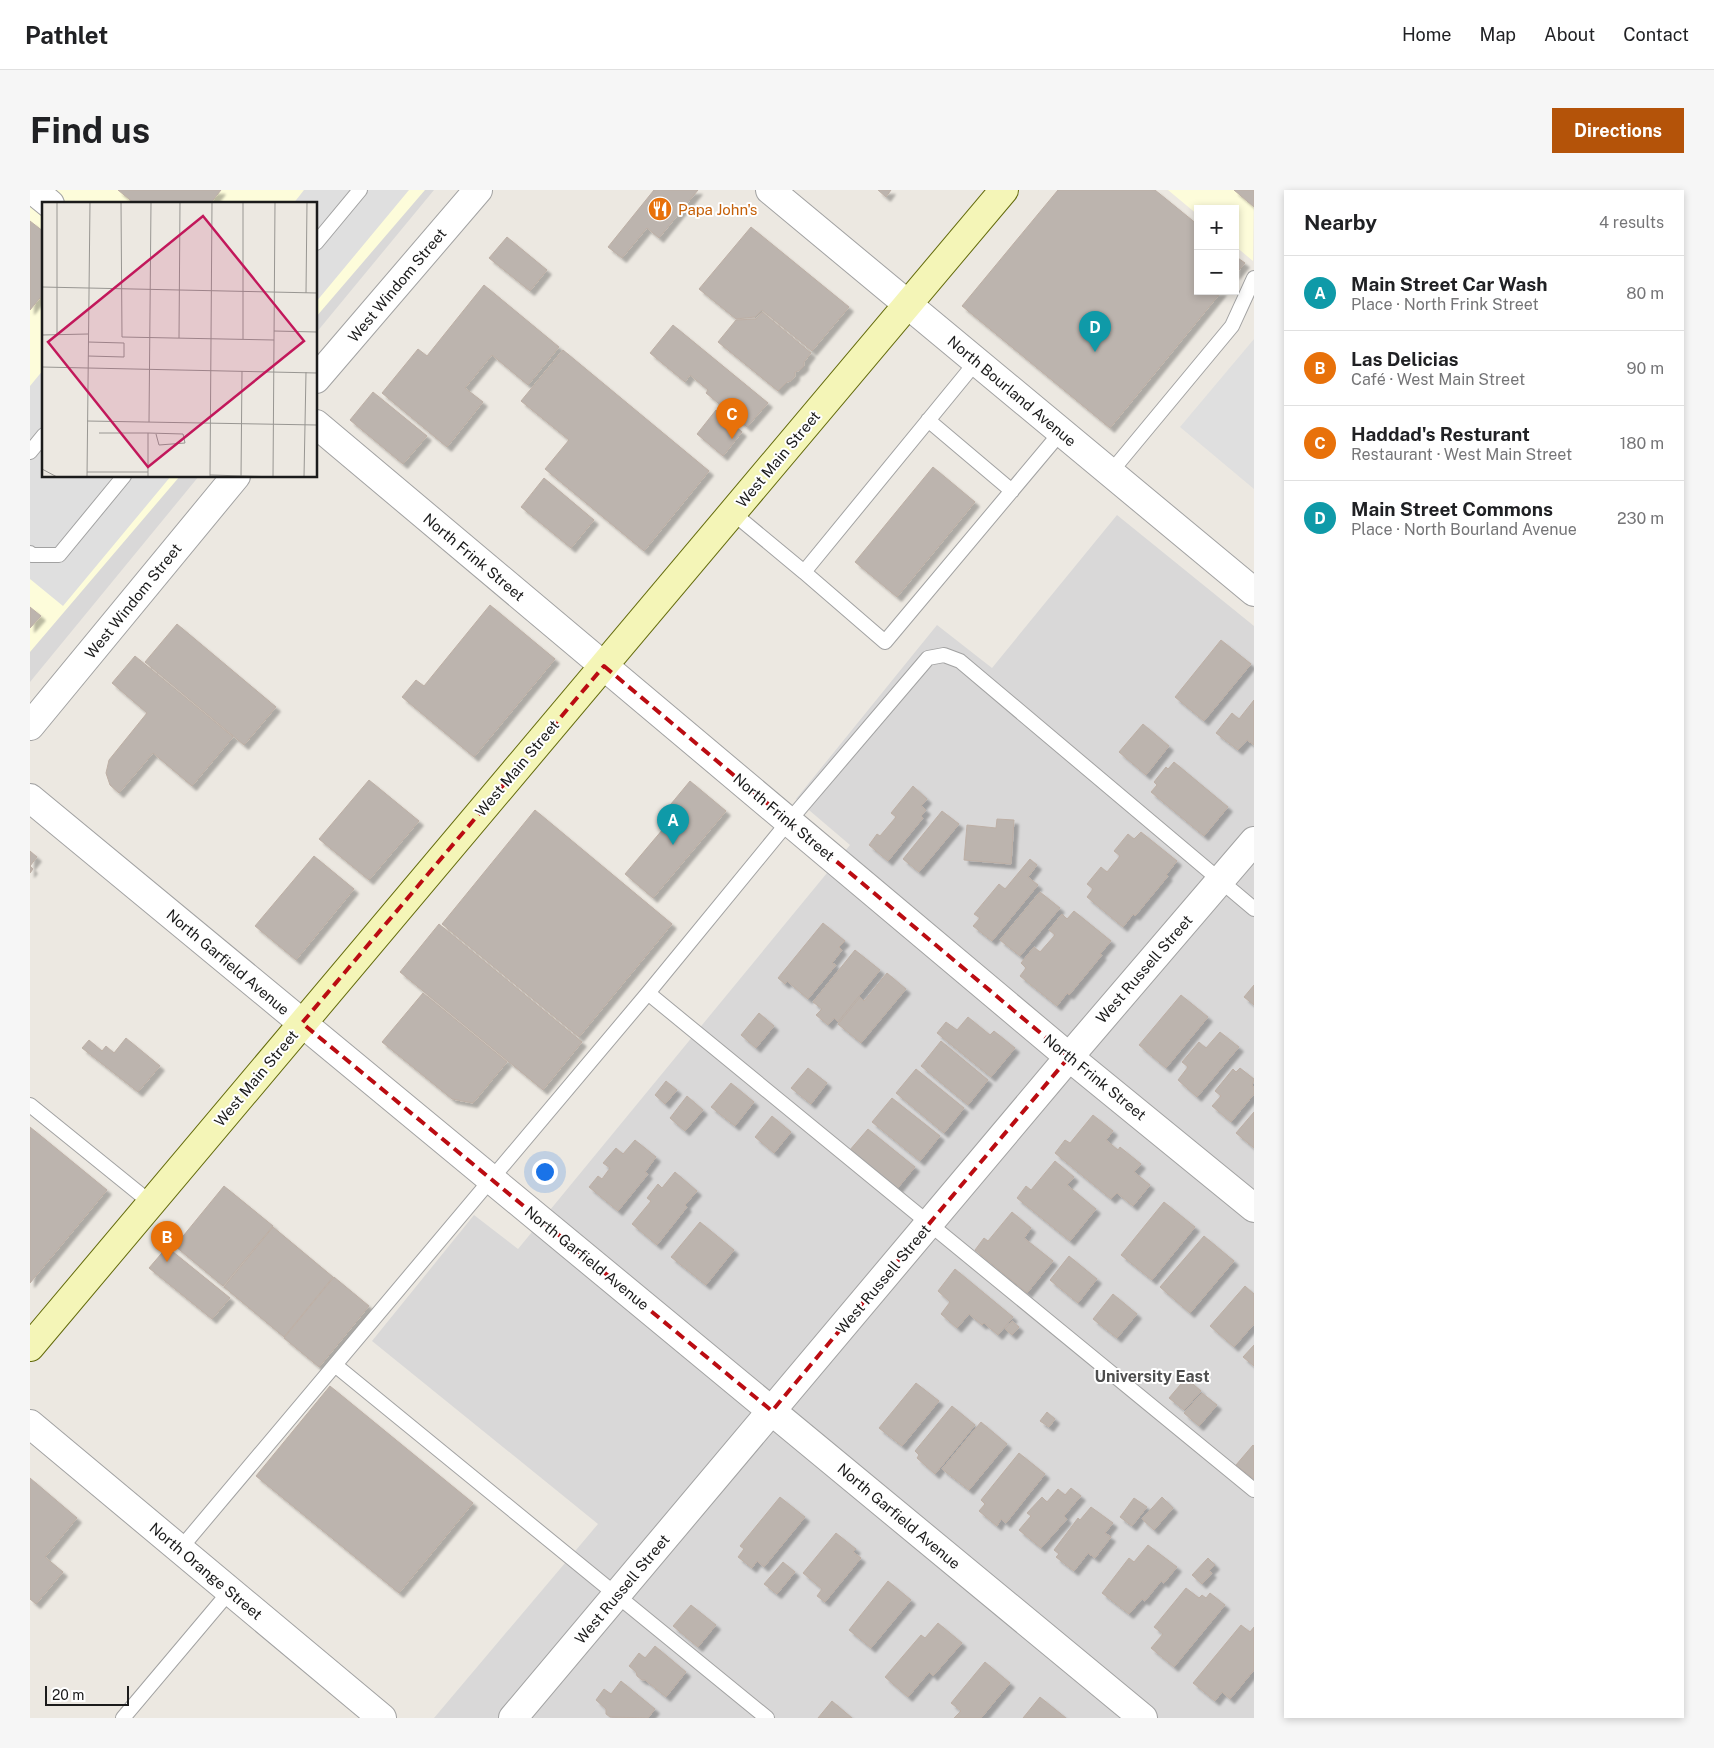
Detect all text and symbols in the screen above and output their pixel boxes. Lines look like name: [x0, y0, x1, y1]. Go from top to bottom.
text: Pathlet: [25, 21, 108, 49]
text: Home: [1402, 24, 1452, 45]
text: Map: [1480, 24, 1516, 45]
text: About: [1544, 24, 1595, 45]
text: Contact: [1623, 24, 1689, 45]
button: Directions: [1552, 108, 1684, 153]
text: Find us: [30, 110, 150, 151]
restaurant icon: Papa John's: [647, 196, 673, 222]
place label: Papa John's: [678, 201, 757, 218]
inset map: [42, 202, 318, 478]
map controls: [1194, 205, 1239, 295]
button: +: [1194, 205, 1239, 250]
text: Nearby: [1304, 210, 1377, 235]
text: 4 results: [1599, 213, 1664, 232]
street label: West Windom Street: [344, 225, 450, 345]
button: −: [1194, 250, 1239, 295]
text: Main Street Car Wash: [1351, 273, 1548, 295]
text: A: [1314, 284, 1326, 303]
text: 80 m: [1626, 284, 1664, 303]
text: Place · North Frink Street: [1351, 295, 1539, 314]
pin: D: [1079, 311, 1111, 352]
street label: North Bourland Avenue: [944, 332, 1080, 450]
text: Las Delicias: [1351, 348, 1459, 370]
text: B: [1315, 359, 1325, 378]
text: 90 m: [1627, 359, 1664, 378]
text: Café · West Main Street: [1351, 370, 1525, 389]
pin: C: [716, 398, 748, 439]
street label: West Main Street: [733, 407, 823, 511]
text: Haddad's Resturant: [1351, 423, 1530, 445]
text: C: [1314, 434, 1326, 453]
text: 180 m: [1620, 434, 1664, 453]
text: Restaurant · West Main Street: [1351, 445, 1572, 464]
text: Main Street Commons: [1351, 498, 1553, 520]
text: D: [1314, 509, 1326, 528]
text: 230 m: [1617, 509, 1664, 528]
street label: North Frink Street: [420, 510, 528, 604]
text: Place · North Bourland Avenue: [1351, 520, 1577, 539]
street label: West Windom Street: [81, 540, 185, 662]
street label: West Main Street: [472, 716, 562, 820]
street label: North Frink Street: [730, 770, 838, 864]
pin: A: [657, 804, 689, 845]
street label: North Garfield Avenue: [163, 906, 293, 1018]
street label: West Russell Street: [1092, 911, 1196, 1027]
street label: West Main Street: [211, 1026, 301, 1130]
street label: North Frink Street: [1040, 1031, 1150, 1124]
your location: [532, 1159, 558, 1185]
street label: North Garfield Avenue: [521, 1203, 653, 1313]
pin: B: [151, 1221, 183, 1262]
street label: West Russell Street: [832, 1221, 934, 1337]
district label: University East: [1094, 1367, 1210, 1386]
street label: North Garfield Avenue: [834, 1460, 964, 1572]
street label: North Orange Street: [146, 1519, 266, 1623]
street label: West Russell Street: [571, 1531, 673, 1647]
scale bar: [45, 1683, 129, 1706]
text: 20 m: [52, 1687, 84, 1703]

